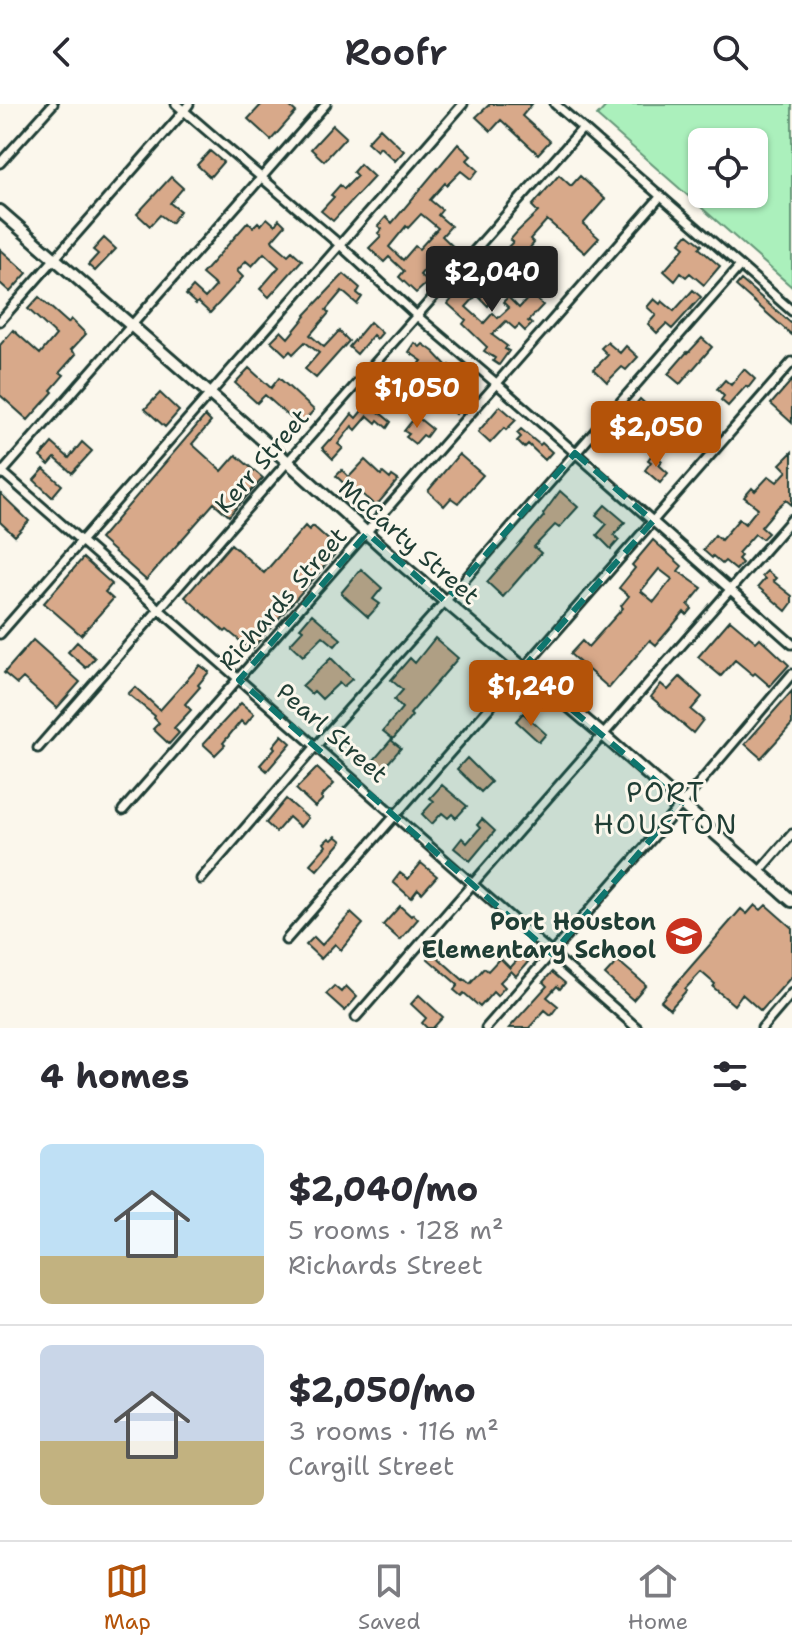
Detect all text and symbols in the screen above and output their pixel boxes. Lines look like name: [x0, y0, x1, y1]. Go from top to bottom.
text: Roofr: [345, 28, 447, 77]
icon: back: [40, 30, 84, 74]
icon: search: [708, 30, 752, 74]
map controls: [688, 128, 768, 208]
button: locate: [688, 128, 768, 208]
pin: $2,040: [427, 246, 557, 314]
text: $2,040: [444, 254, 540, 289]
pin: $1,050: [352, 362, 482, 430]
text: $1,050: [374, 370, 460, 405]
pin: $2,050: [591, 401, 721, 469]
street label: Kerr Street: [208, 402, 316, 520]
text: $2,050: [609, 409, 703, 444]
street label: McCarty Street: [332, 472, 486, 612]
street label: Richards Street: [212, 521, 354, 677]
pin: $1,240: [466, 660, 596, 728]
text: $1,240: [487, 668, 575, 703]
street label: Pearl Street: [270, 676, 394, 790]
district label: PORT HOUSTON: [593, 773, 739, 843]
place label: Port Houston Elementary School: [421, 906, 656, 966]
school or university icon: Port Houston Elementary School: [663, 915, 705, 957]
text: 4 homes: [40, 1053, 189, 1099]
icon: filters: [708, 1054, 752, 1098]
text: $2,040/mo: [288, 1166, 478, 1212]
icon: home: [104, 1176, 200, 1272]
text: 5 rooms · 128 m²: [288, 1212, 504, 1247]
text: Richards Street: [288, 1247, 483, 1282]
text: $2,050/mo: [288, 1367, 476, 1413]
icon: home: [104, 1377, 200, 1473]
text: 3 rooms · 116 m²: [288, 1413, 499, 1448]
text: Cargill Street: [288, 1448, 454, 1483]
tab: Map: [104, 1559, 151, 1636]
tab: Saved: [358, 1559, 421, 1636]
tab: Home: [628, 1559, 688, 1636]

